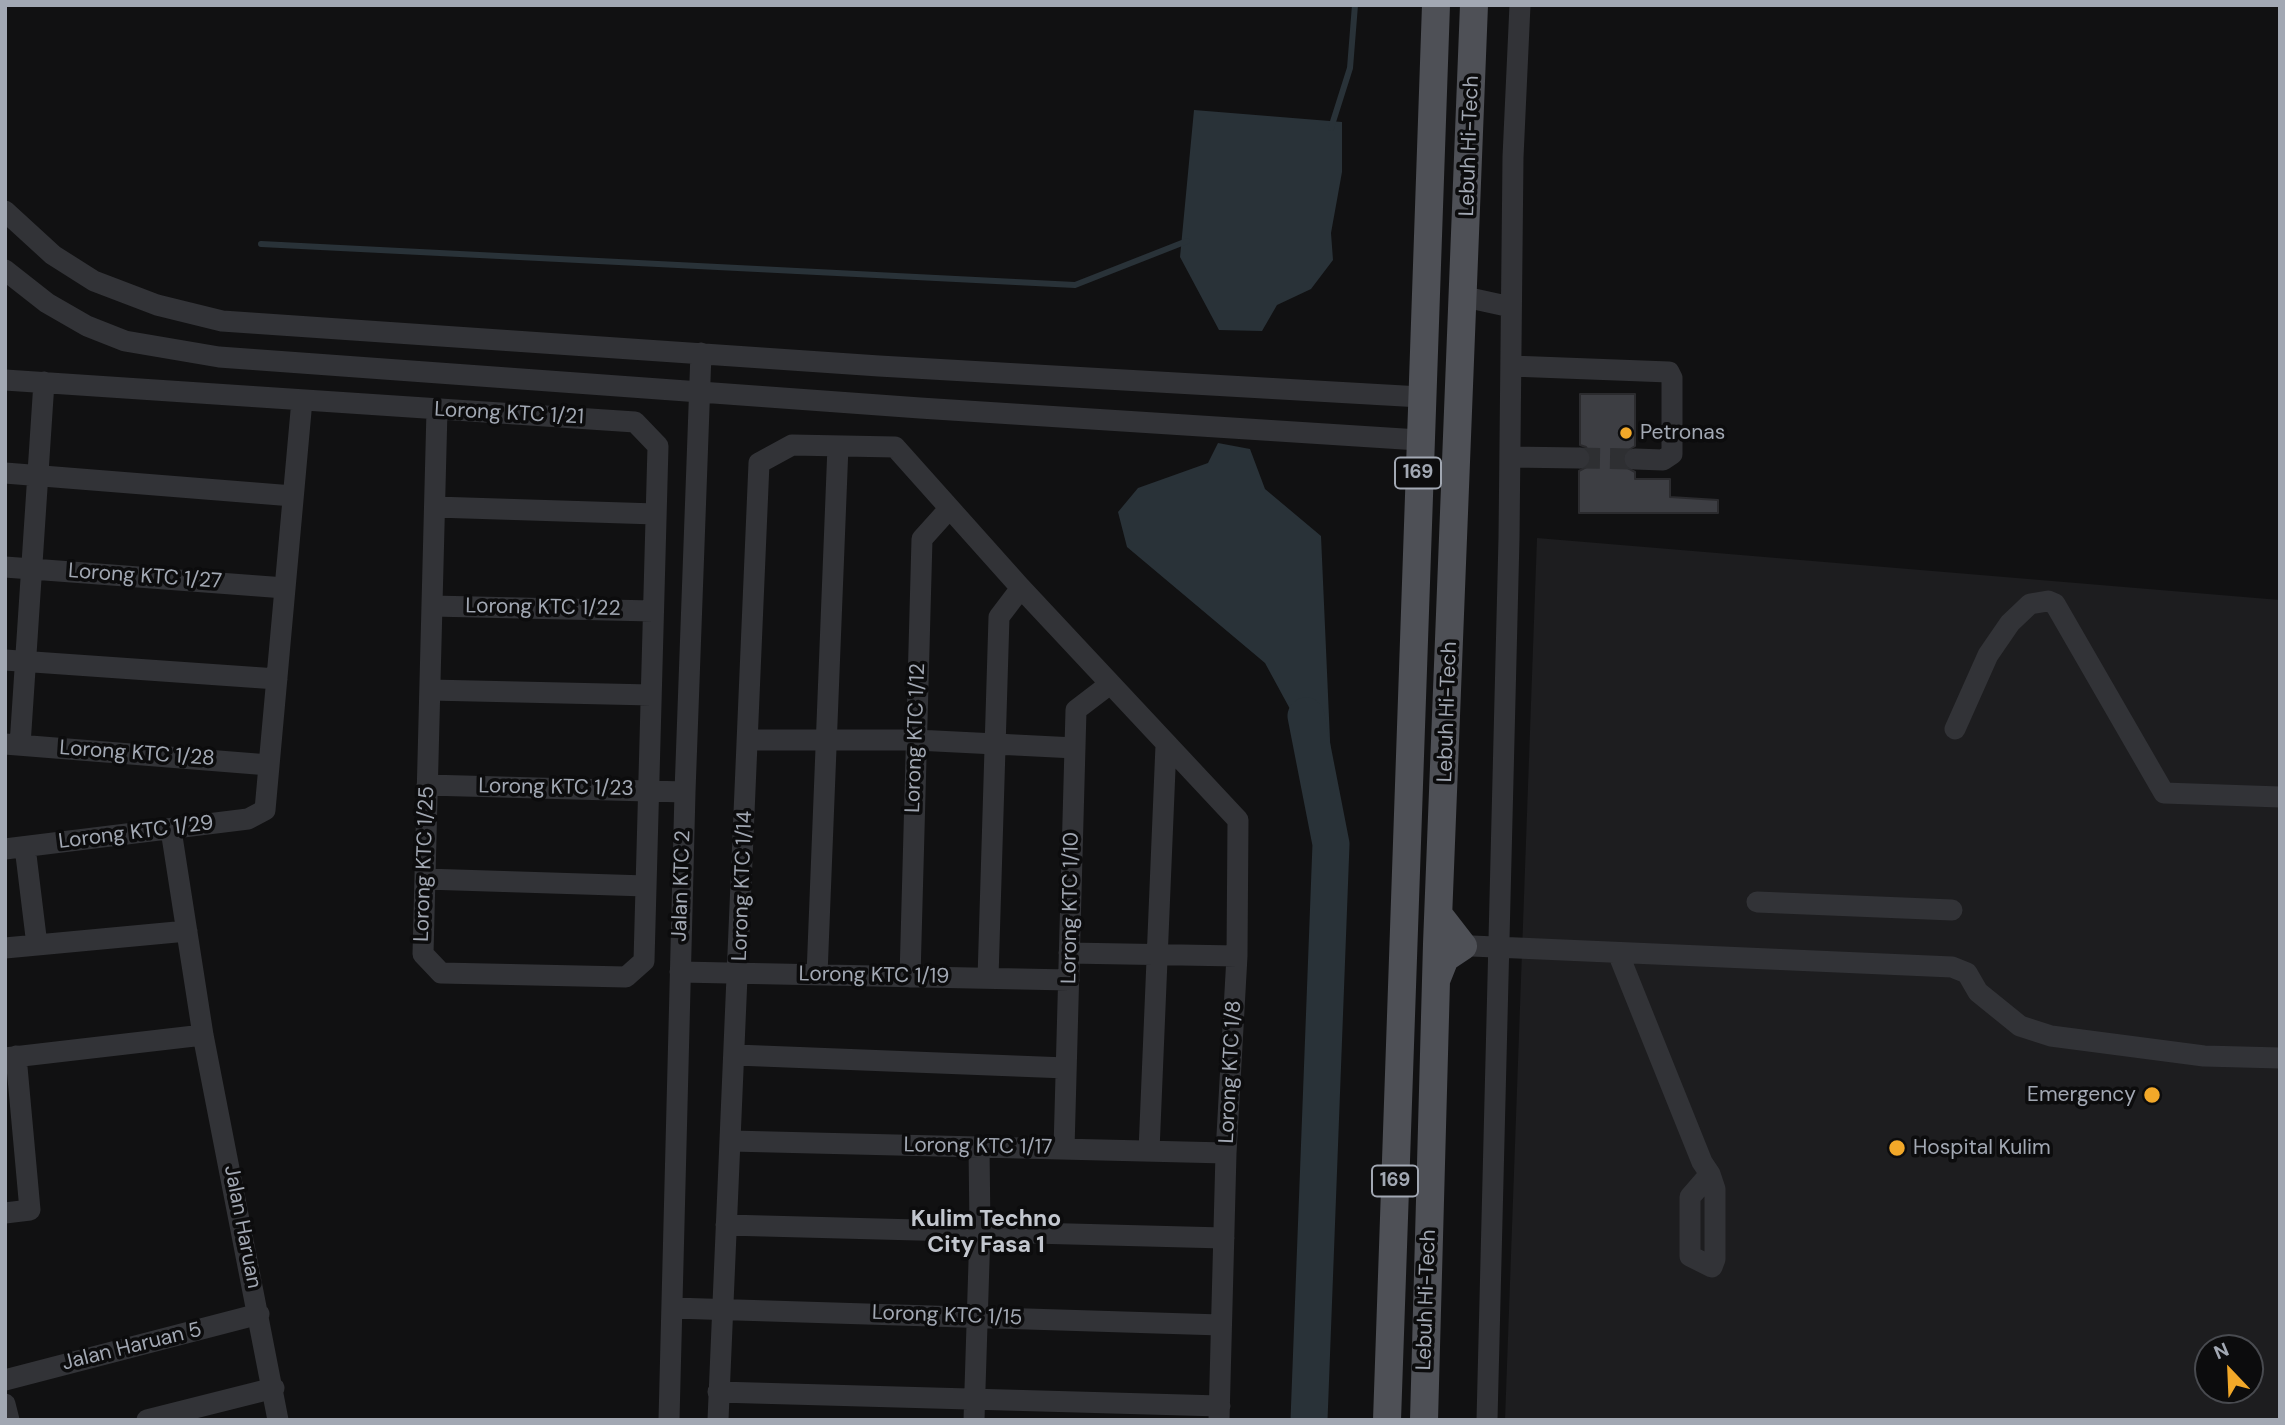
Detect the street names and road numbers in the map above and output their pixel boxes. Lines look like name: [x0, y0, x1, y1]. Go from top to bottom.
street label: Lebuh Hi-Tech: [1455, 75, 1485, 217]
street label: Lorong KTC 1/21: [434, 398, 584, 430]
road number: 169: [1395, 458, 1441, 488]
street label: Lorong KTC 1/27: [67, 559, 223, 595]
street label: Lorong KTC 1/22: [465, 594, 621, 622]
street label: Lebuh Hi-Tech: [1433, 641, 1463, 783]
street label: Lorong KTC 1/12: [901, 663, 931, 813]
street label: Lorong KTC 1/28: [59, 736, 215, 772]
street label: Lorong KTC 1/23: [478, 774, 634, 802]
street label: Lorong KTC 1/25: [410, 786, 440, 942]
street label: Lorong KTC 1/14: [728, 810, 758, 962]
street label: Lorong KTC 1/29: [57, 811, 215, 855]
street label: Jalan KTC 2: [667, 830, 697, 942]
street label: Lorong KTC 1/10: [1057, 832, 1085, 984]
street label: Lorong KTC 1/19: [798, 962, 950, 990]
street label: Lorong KTC 1/8: [1215, 1000, 1247, 1144]
street label: Lorong KTC 1/17: [903, 1133, 1053, 1161]
street label: Jalan Haruan: [218, 1163, 266, 1291]
road number: 169: [1372, 1166, 1418, 1196]
street label: Lebuh Hi-Tech: [1412, 1229, 1442, 1371]
street label: Lorong KTC 1/15: [871, 1301, 1023, 1331]
street label: Jalan Haruan 5: [60, 1317, 204, 1377]

